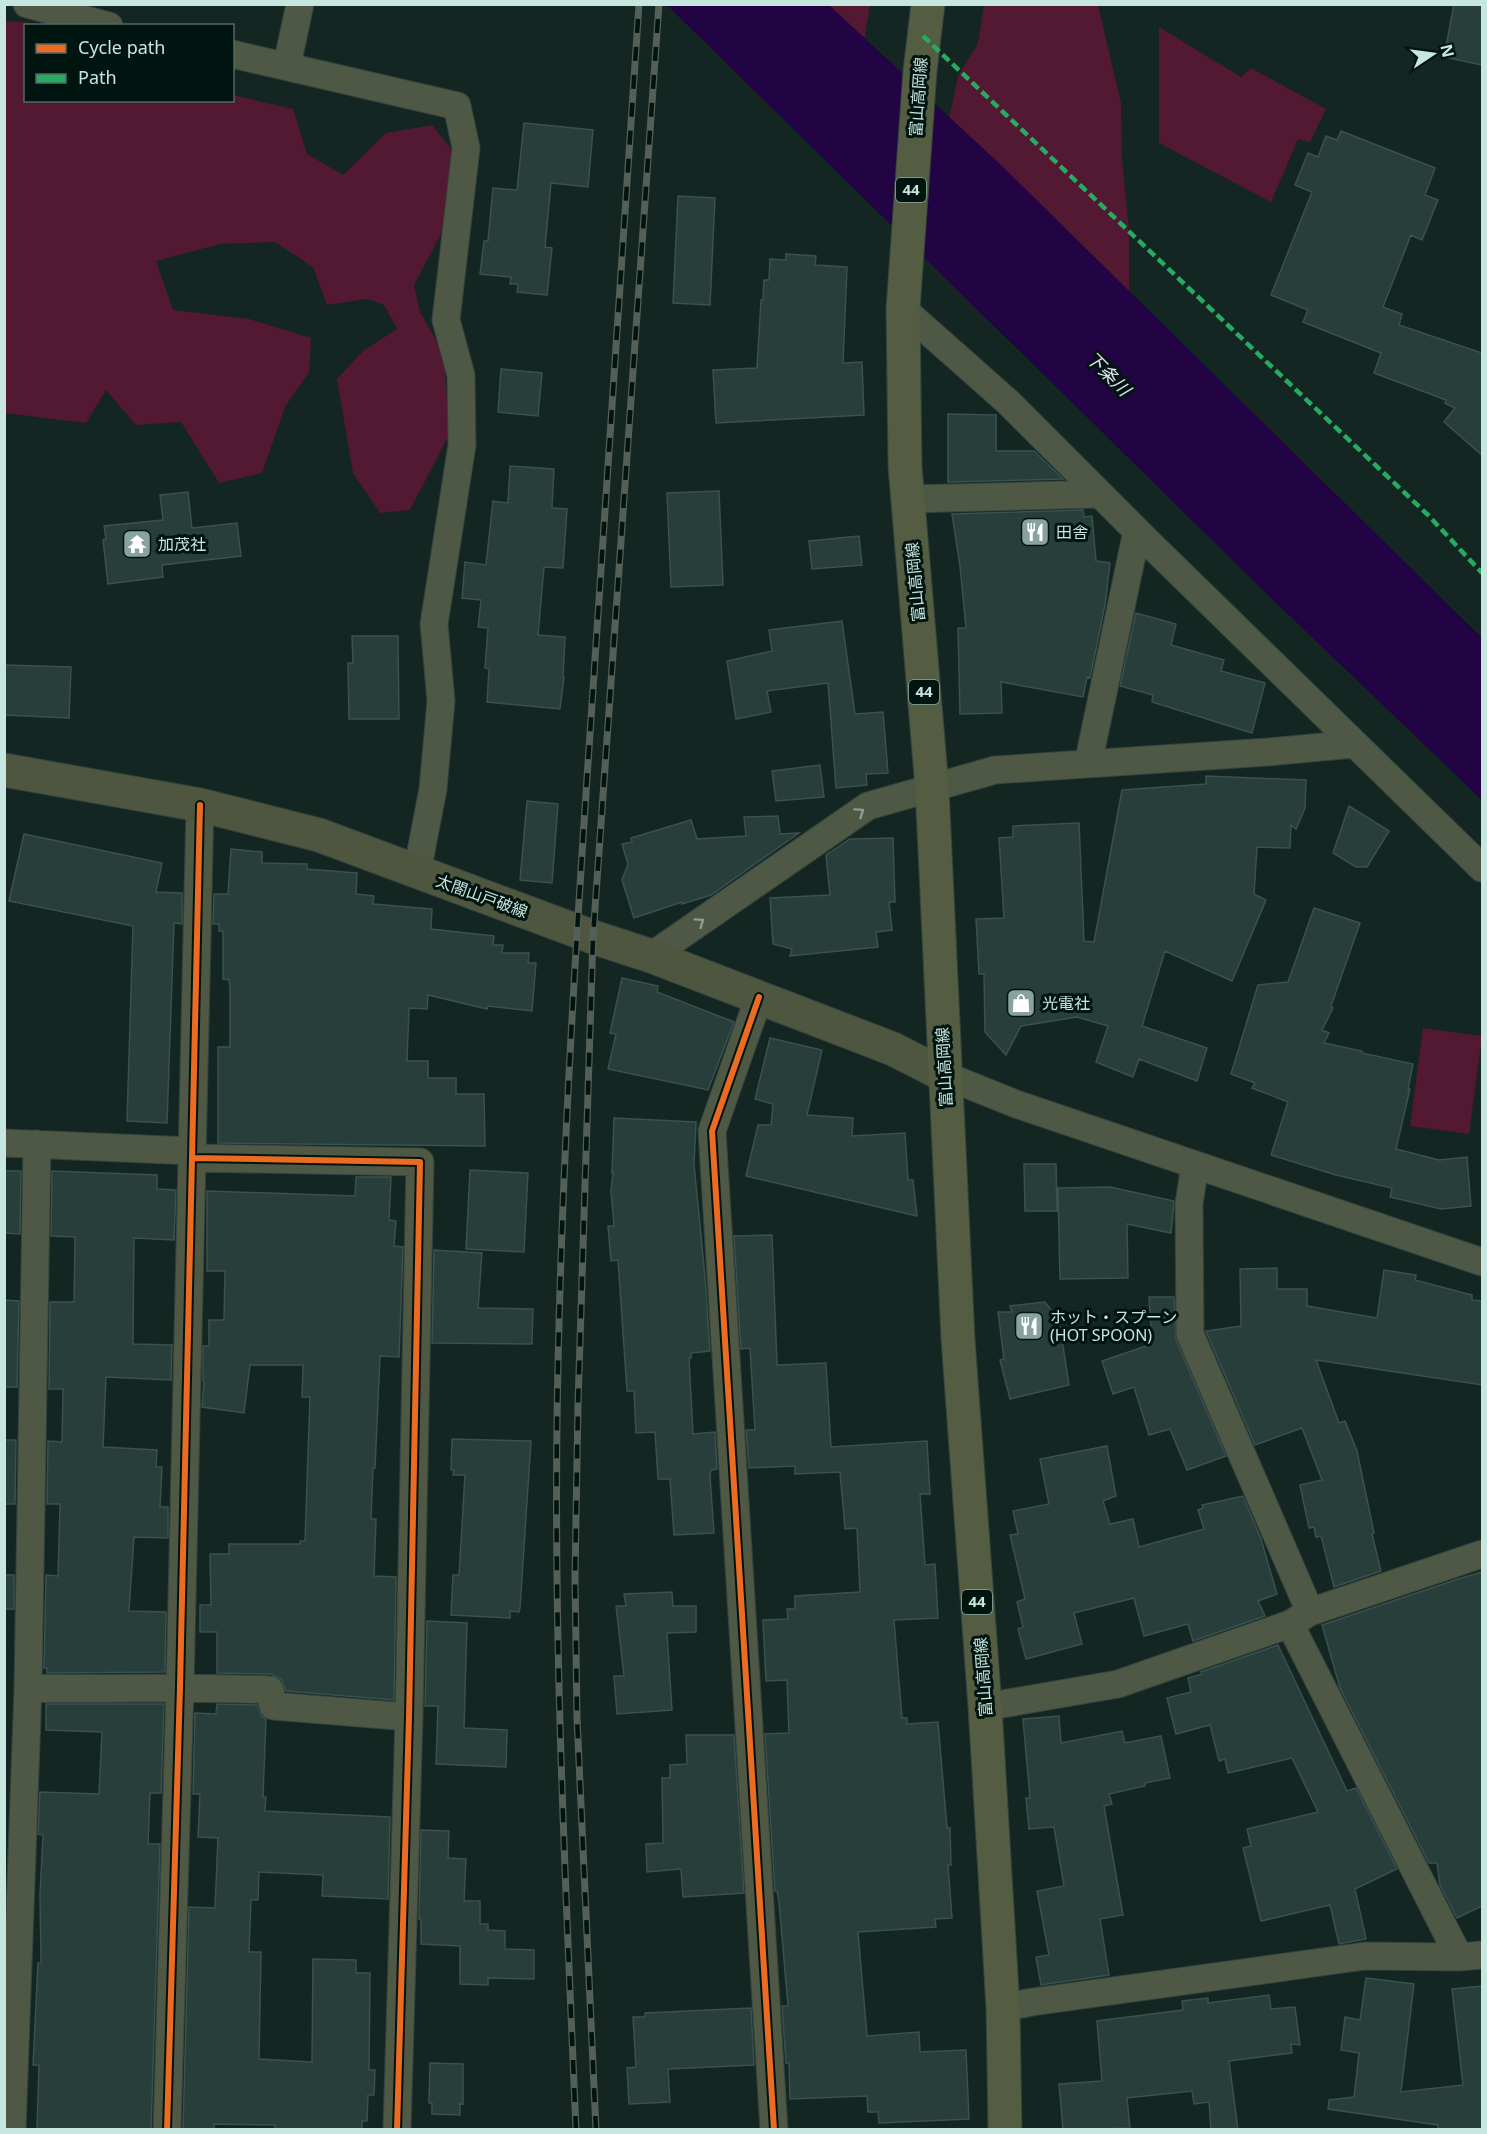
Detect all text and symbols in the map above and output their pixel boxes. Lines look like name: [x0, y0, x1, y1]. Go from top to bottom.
legend: [24, 24, 234, 102]
north arrow: [1403, 24, 1463, 84]
text: Cycle path: [78, 35, 165, 59]
text: N: [1435, 42, 1460, 59]
street label: 富山高岡線: [904, 56, 932, 138]
text: Path: [78, 65, 117, 89]
road number: 44: [896, 178, 926, 202]
water label: 下条川: [1081, 346, 1138, 402]
restaurant icon: 田舎: [1019, 516, 1051, 548]
place label: 田舎: [1056, 521, 1088, 543]
temple icon: 加茂社: [121, 528, 153, 560]
place label: 加茂社: [158, 533, 206, 555]
street label: 富山高岡線: [901, 541, 929, 623]
road number: 44: [909, 680, 939, 704]
one-way arrow: [854, 807, 864, 819]
street label: 太閤山戸破線: [433, 869, 531, 923]
one-way arrow: [693, 918, 704, 929]
shop icon: 光電社: [1005, 987, 1037, 1019]
place label: 光電社: [1042, 992, 1090, 1014]
street label: 富山高岡線: [931, 1026, 957, 1108]
place label: ホット・スプーン (HOT SPOON): [1050, 1306, 1177, 1346]
restaurant icon: ホット・スプーン (HOT SPOON): [1013, 1310, 1045, 1342]
road number: 44: [962, 1590, 992, 1614]
street label: 富山高岡線: [969, 1636, 997, 1718]

